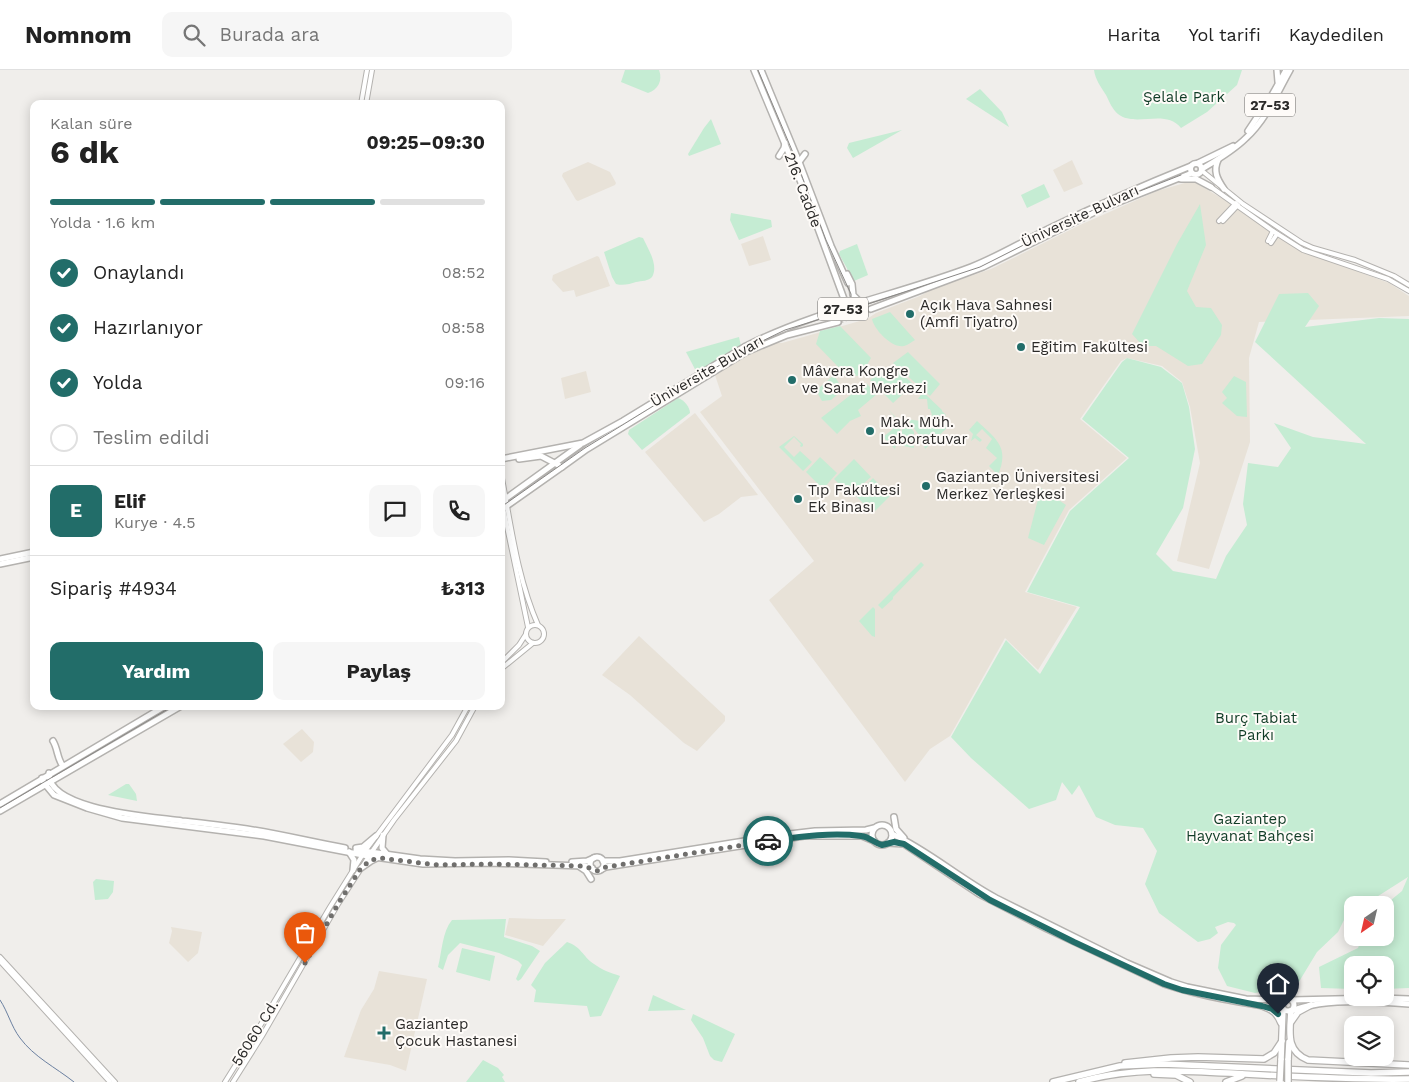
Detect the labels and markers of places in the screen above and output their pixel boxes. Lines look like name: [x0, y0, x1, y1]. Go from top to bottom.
place label: Açık Hava Sahnesi (Amfi Tiyatro): [920, 296, 1053, 331]
marker: Açık Hava Sahnesi (Amfi Tiyatro): [904, 308, 916, 320]
place label: Eğitim Fakültesi: [1031, 338, 1148, 356]
marker: Eğitim Fakültesi: [1015, 341, 1027, 353]
place label: Mâvera Kongre ve Sanat Merkezi: [802, 362, 927, 397]
marker: Mâvera Kongre ve Sanat Merkezi: [786, 374, 798, 386]
place label: Mak. Müh. Laboratuvar: [880, 413, 968, 448]
marker: Mak. Müh. Laboratuvar: [864, 425, 876, 437]
place label: Gaziantep Üniversitesi Merkez Yerleşkesi: [936, 468, 1099, 503]
marker: Gaziantep Üniversitesi Merkez Yerleşkesi: [920, 480, 932, 492]
place label: Tıp Fakültesi Ek Binası: [808, 481, 900, 516]
marker: Tıp Fakültesi Ek Binası: [792, 493, 804, 505]
pin: [284, 912, 326, 963]
pin: [1257, 963, 1299, 1014]
place label: Gaziantep Çocuk Hastanesi: [395, 1015, 517, 1050]
marker: Gaziantep Çocuk Hastanesi: [377, 1026, 391, 1040]

